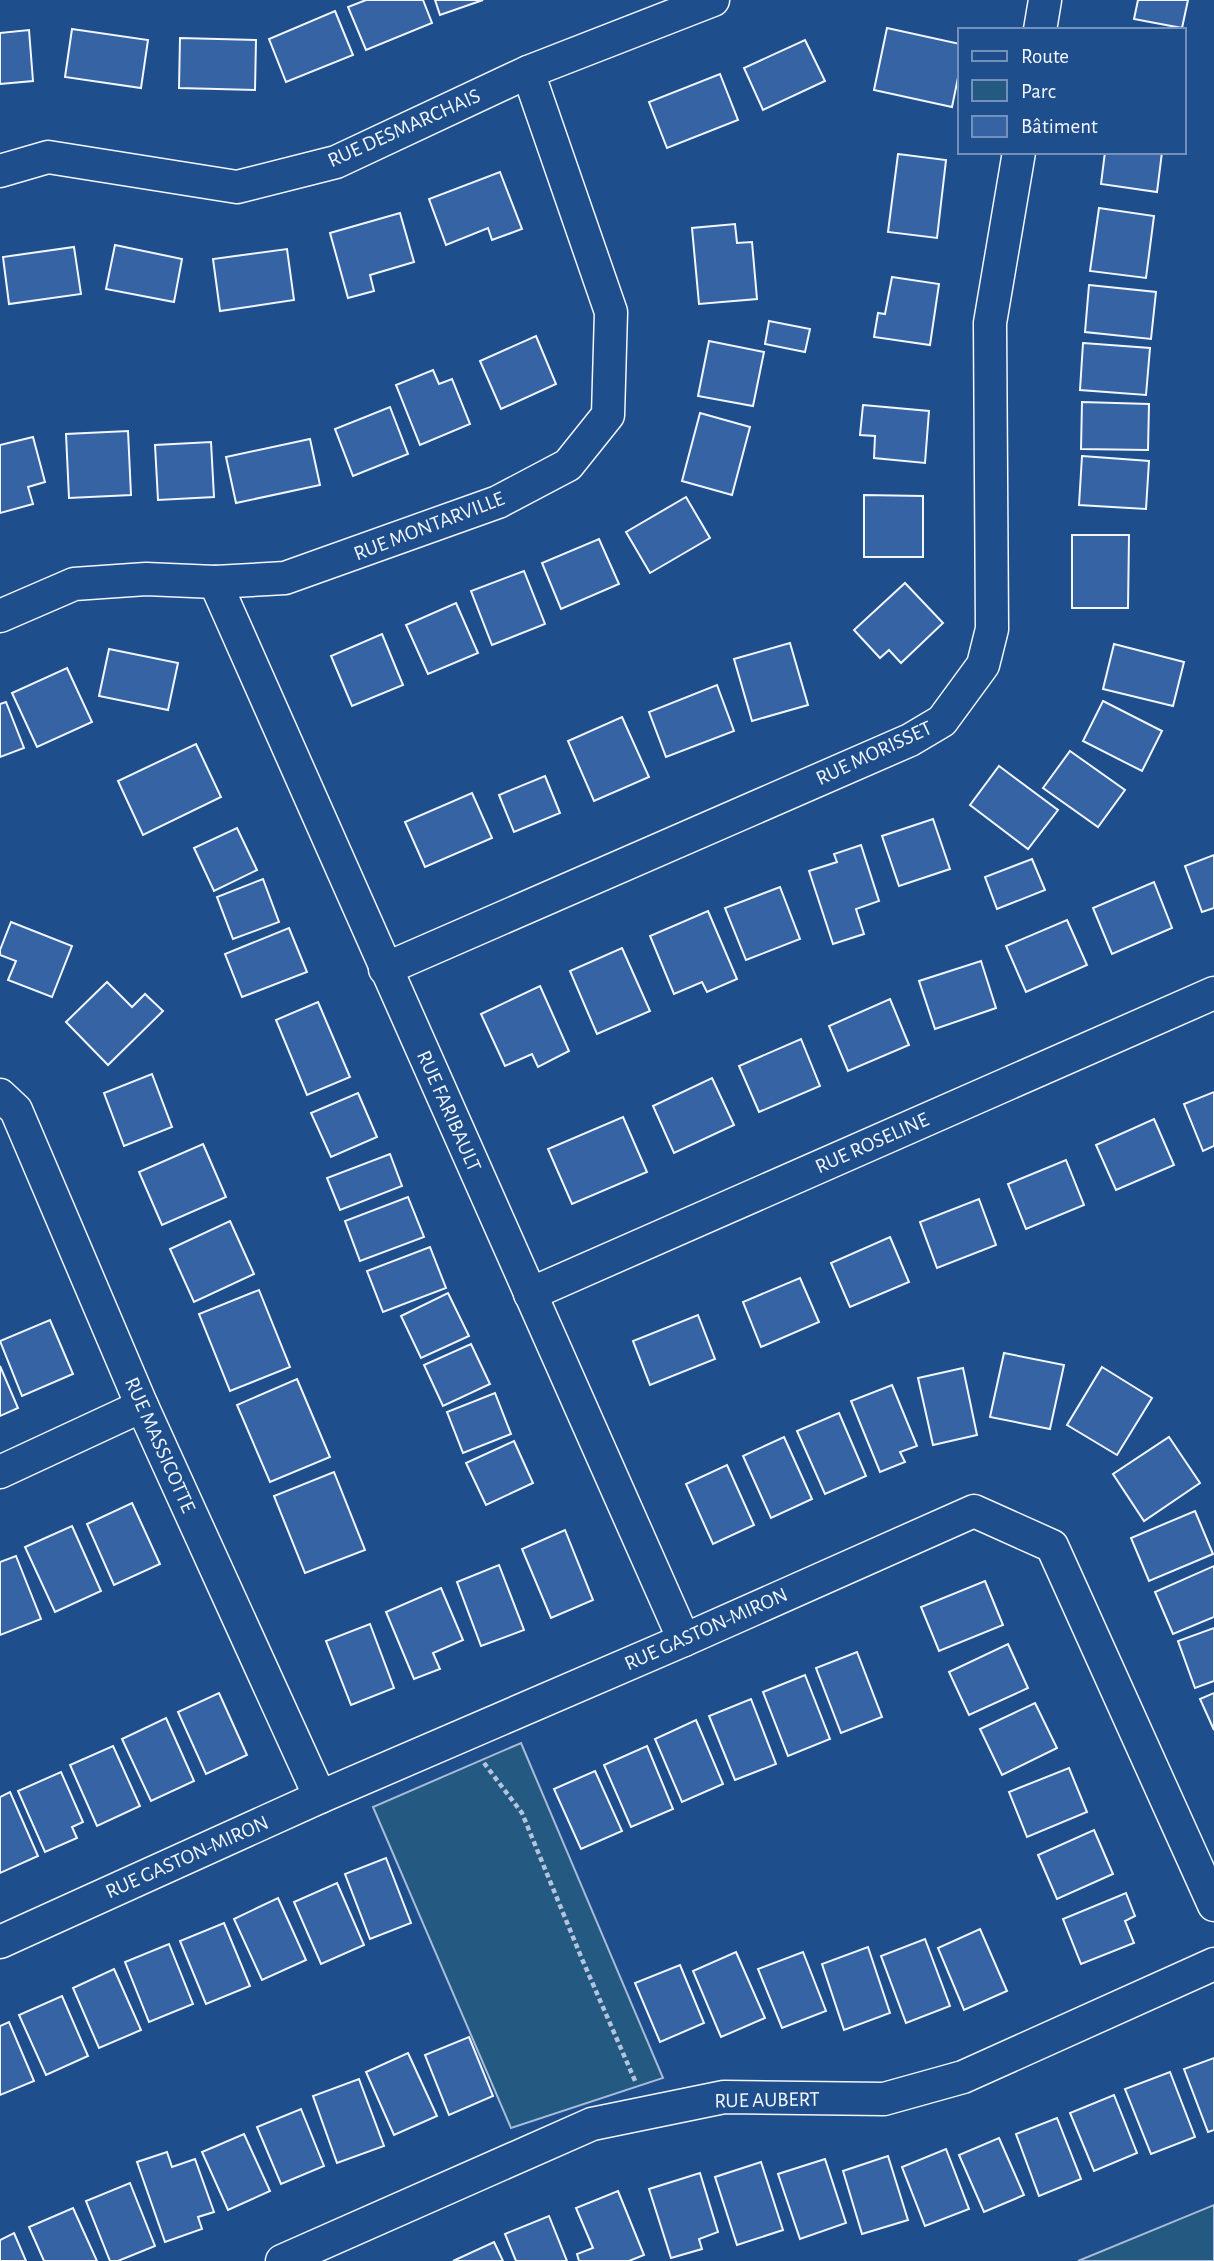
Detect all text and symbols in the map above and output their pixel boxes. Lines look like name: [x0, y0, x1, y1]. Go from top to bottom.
legend: [958, 28, 1186, 154]
text: Route: [1021, 46, 1069, 67]
text: Parc: [1021, 81, 1056, 102]
street label: RUE DESMARCHAIS: [325, 85, 484, 171]
text: Bâtiment: [1021, 116, 1098, 137]
street label: RUE MONTARVILLE: [351, 488, 507, 564]
street label: RUE MORISSET: [813, 717, 935, 789]
street label: RUE FARIBAULT: [413, 1047, 485, 1175]
street label: RUE ROSELINE: [812, 1109, 932, 1177]
street label: RUE MASSICOTTE: [121, 1374, 199, 1516]
street label: RUE GASTON-MIRON: [621, 1584, 791, 1674]
street label: RUE GASTON-MIRON: [102, 1812, 272, 1902]
street label: RUE AUBERT: [714, 2089, 820, 2111]

